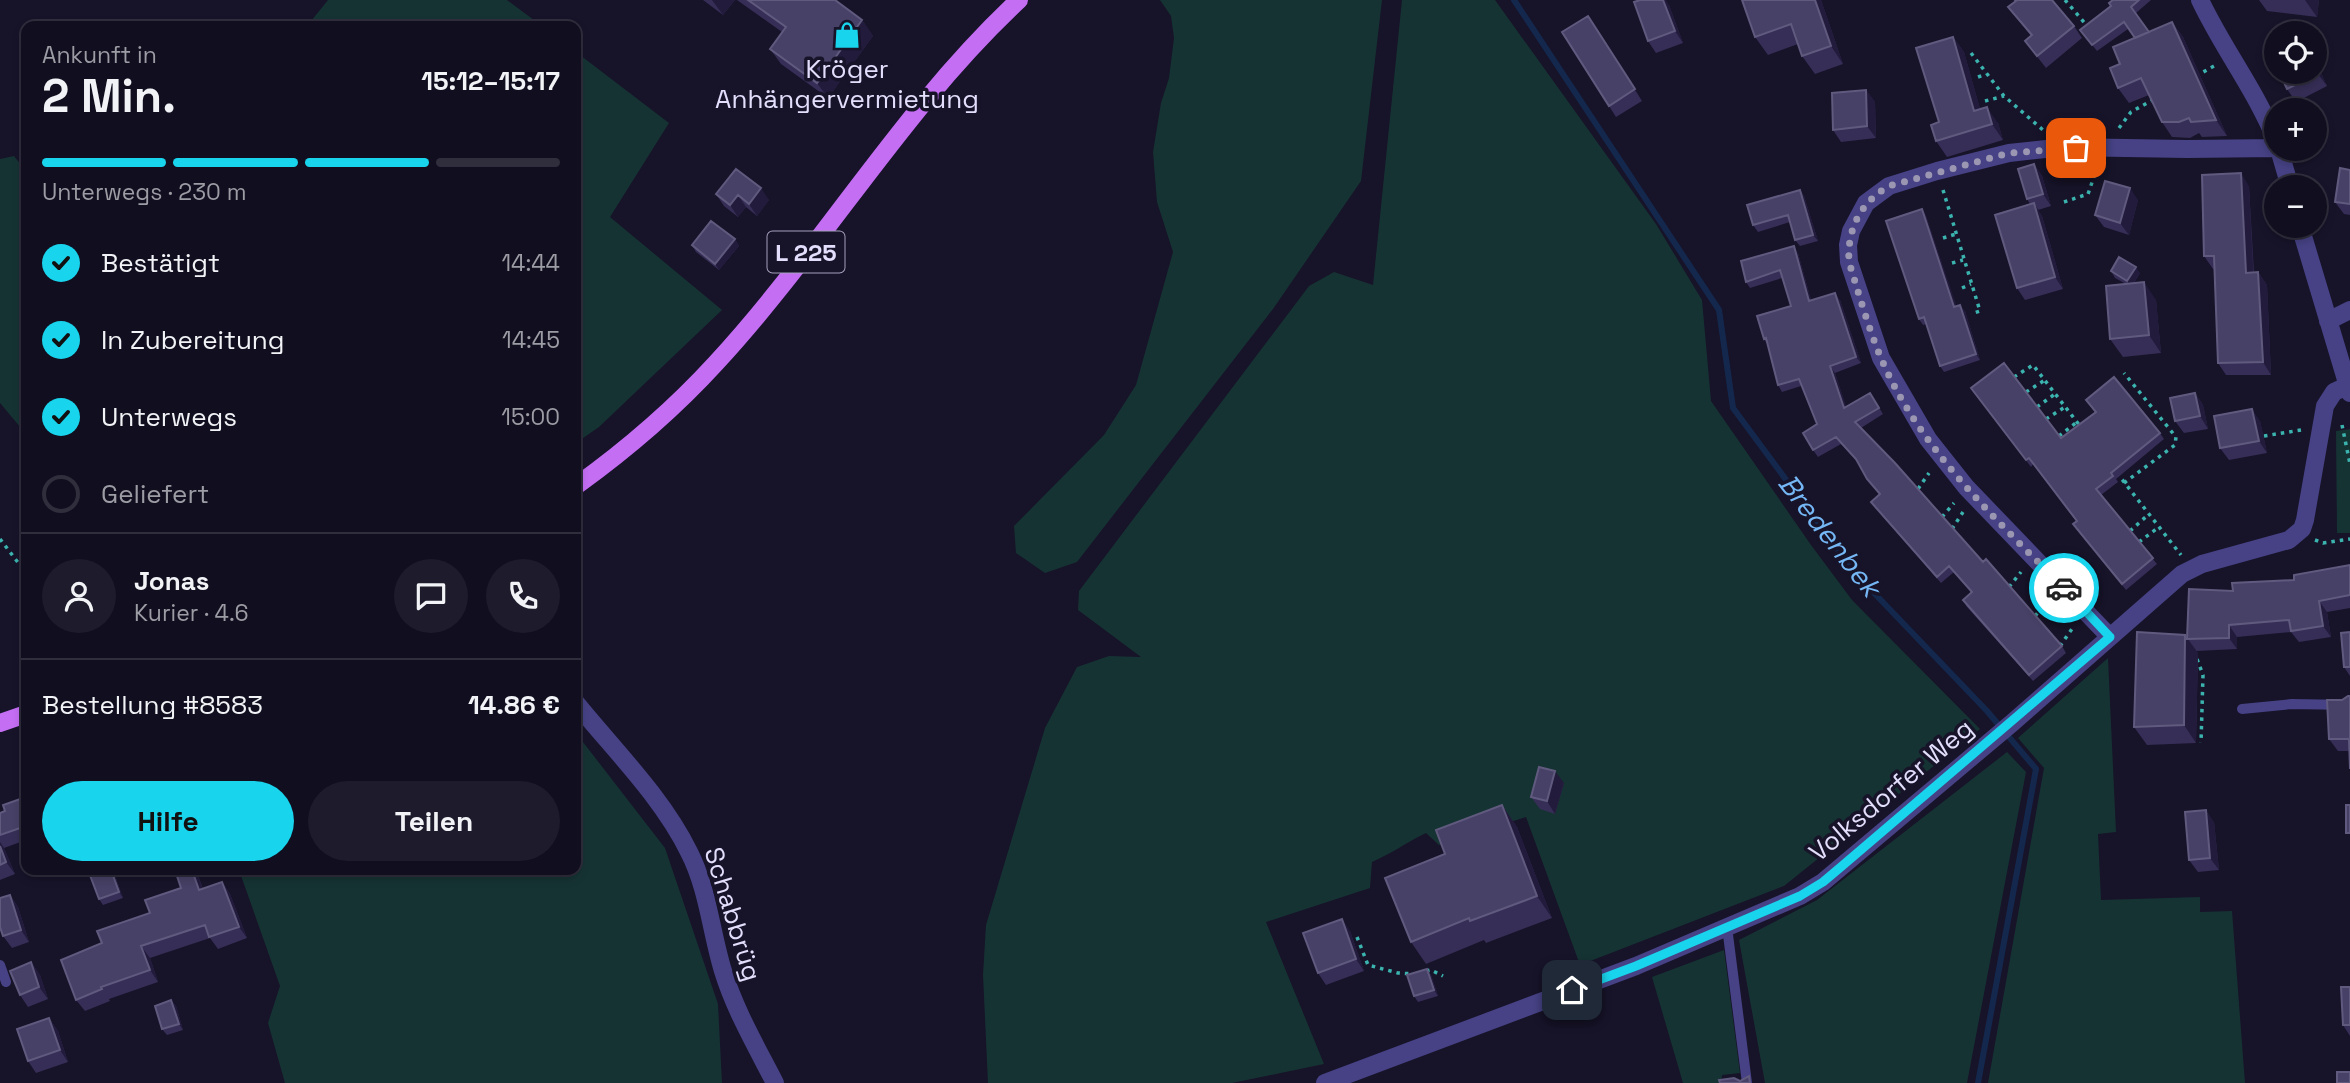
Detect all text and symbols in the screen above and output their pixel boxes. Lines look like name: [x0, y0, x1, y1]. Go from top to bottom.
shop icon: Kröger Anhängervermietung: [832, 20, 862, 50]
map controls: [2264, 21, 2327, 238]
button: locate: [2264, 21, 2327, 84]
text: Ankunft in: [42, 40, 157, 70]
place label: Kröger Anhängervermietung: [715, 52, 979, 116]
text: 15:12–15:17: [421, 64, 560, 98]
text: 2 Min.: [42, 67, 176, 125]
button: +: [2264, 98, 2327, 161]
pin: [2046, 118, 2106, 178]
icon: bag: [2057, 129, 2095, 167]
button: −: [2264, 175, 2327, 238]
text: Unterwegs · 230 m: [42, 177, 247, 207]
road number: L 225: [768, 232, 844, 272]
icon: check: [42, 244, 80, 282]
text: Bestätigt: [101, 246, 220, 280]
text: 14:44: [501, 248, 560, 278]
icon: check: [42, 321, 80, 359]
text: In Zubereitung: [101, 323, 285, 357]
text: 14:45: [502, 325, 560, 355]
icon: check: [42, 398, 80, 436]
text: Unterwegs: [101, 400, 237, 434]
text: 15:00: [501, 402, 560, 432]
water label: Bredenbek: [1771, 466, 1891, 606]
text: Geliefert: [101, 477, 209, 511]
courier: [2029, 553, 2099, 623]
button: person: [42, 559, 116, 633]
button: chat: [394, 559, 468, 633]
button: phone: [486, 559, 560, 633]
text: Jonas: [134, 564, 209, 598]
icon: car: [2045, 569, 2083, 607]
text: Kurier · 4.6: [134, 598, 249, 628]
text: Bestellung #8583: [42, 688, 263, 722]
text: 14.86 €: [468, 688, 560, 722]
street label: Volksdorfer Weg: [1802, 711, 1980, 869]
button: Hilfe: [42, 781, 294, 861]
button: Teilen: [308, 781, 560, 861]
street label: Schabbrüg: [697, 843, 769, 985]
pin: [1542, 960, 1602, 1020]
icon: home: [1553, 971, 1591, 1009]

